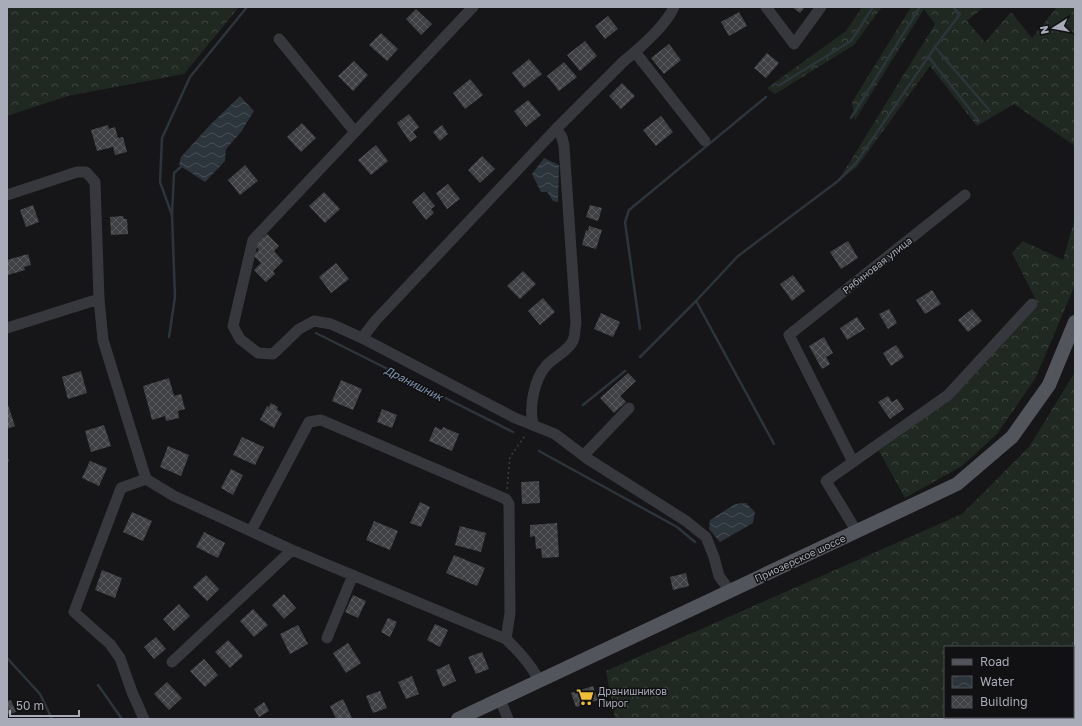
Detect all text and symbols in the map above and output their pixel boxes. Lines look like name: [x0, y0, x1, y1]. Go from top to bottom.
north arrow: [1034, 8, 1074, 48]
text: N: [1037, 25, 1051, 35]
street label: Рябиновая улица: [840, 234, 914, 296]
water label: Дранишник: [382, 362, 447, 405]
street label: Приозерское шоссе: [753, 532, 848, 584]
legend: [944, 646, 1074, 718]
text: Road: [980, 654, 1009, 669]
text: Water: [980, 674, 1014, 689]
place label: Дранишников Пирог: [598, 685, 667, 709]
supermarket icon: Дранишников Пирог: [575, 687, 595, 707]
scale bar: [10, 692, 79, 718]
text: Building: [980, 694, 1028, 709]
text: 50 m: [16, 698, 44, 713]

